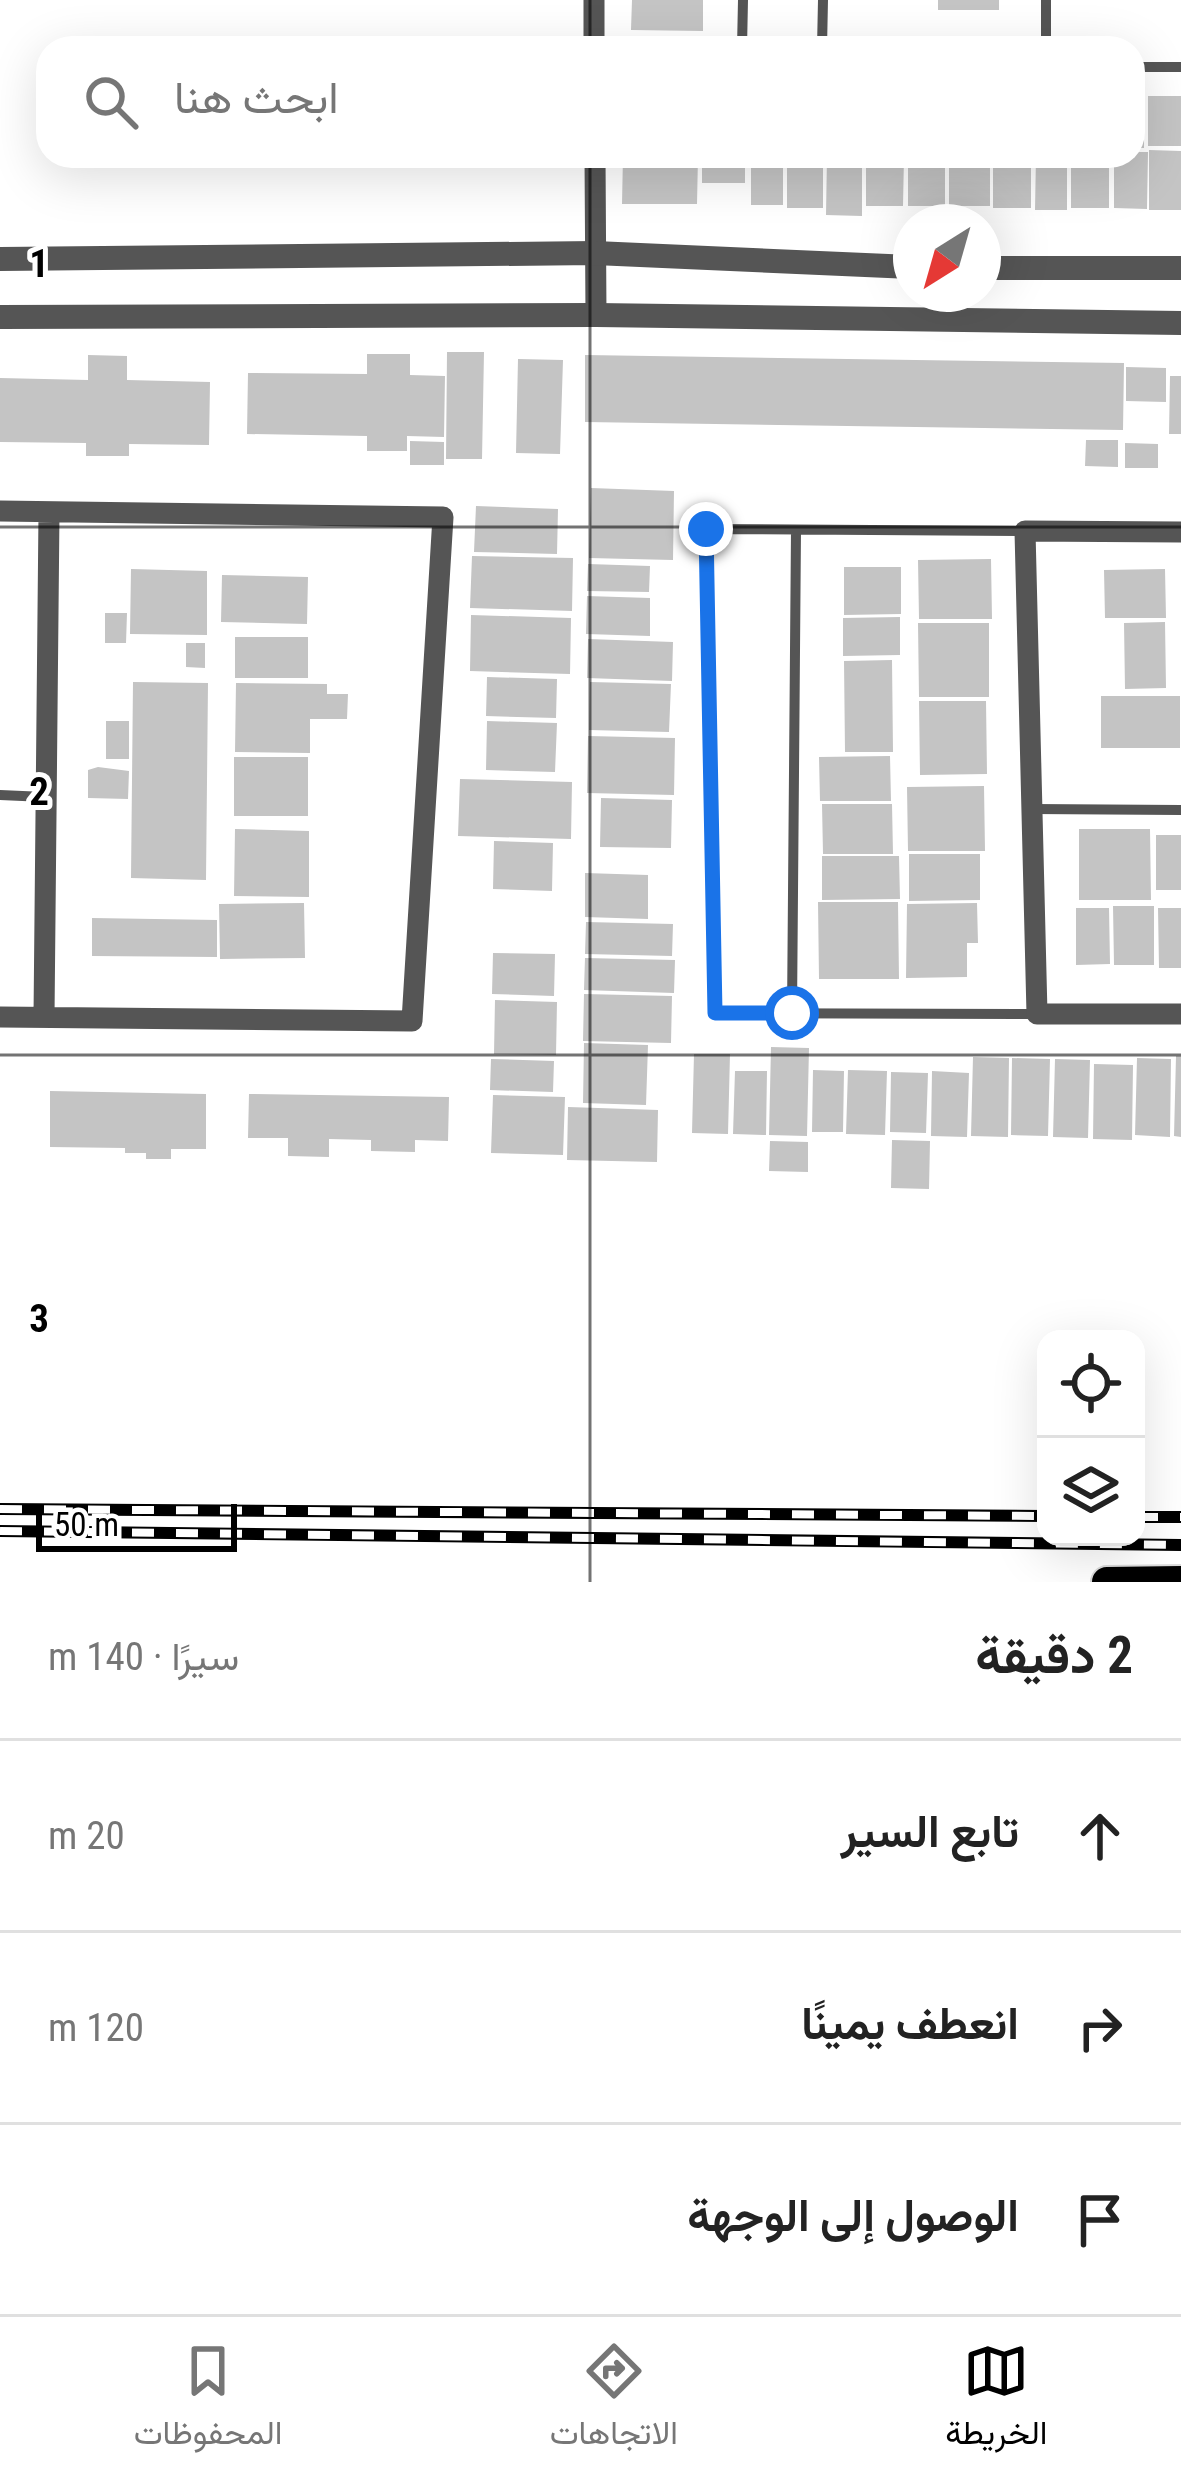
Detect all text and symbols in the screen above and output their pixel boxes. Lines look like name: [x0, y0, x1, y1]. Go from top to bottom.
search box: [36, 36, 1145, 168]
icon: search: [78, 69, 144, 135]
text: ابحث هنا: [174, 71, 339, 124]
north arrow: [893, 204, 1001, 312]
text: 1: [29, 241, 49, 287]
route end: [679, 502, 733, 556]
text: 2: [29, 769, 49, 815]
route start: [765, 986, 819, 1040]
text: 3: [29, 1296, 49, 1342]
map controls: [1037, 1330, 1145, 1546]
button: locate: [1037, 1330, 1145, 1438]
button: layers: [1037, 1438, 1145, 1546]
scale bar: [36, 1498, 237, 1551]
text: 50 m: [54, 1505, 119, 1544]
text: 2 دقيقة: [975, 1626, 1133, 1685]
text: سيرًا · 140 m: [48, 1634, 239, 1680]
icon: ahead: [1067, 1803, 1133, 1869]
text: تابع السير: [841, 1805, 1019, 1858]
text: 20 m: [48, 1813, 125, 1859]
icon: right: [1067, 1995, 1133, 2061]
text: انعطف يمينًا: [801, 1997, 1019, 2050]
text: 120 m: [48, 2005, 144, 2051]
icon: arrive: [1067, 2187, 1133, 2253]
text: الوصول إلى الوجهة: [687, 2189, 1019, 2242]
tab: المحفوظات: [134, 2338, 282, 2462]
tab: الاتجاهات: [550, 2338, 678, 2462]
tab: الخريطة: [945, 2338, 1047, 2462]

